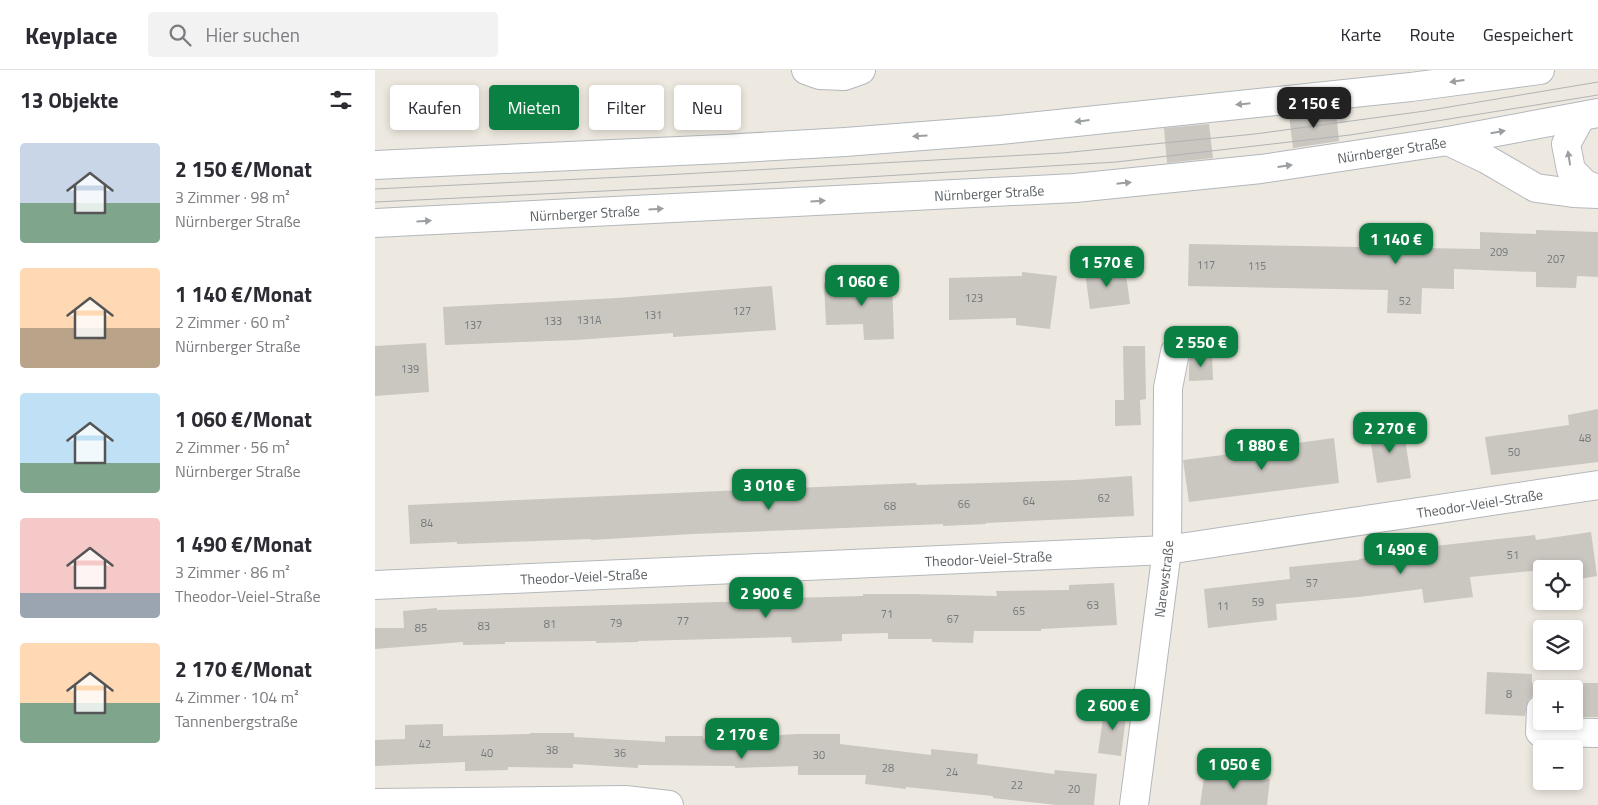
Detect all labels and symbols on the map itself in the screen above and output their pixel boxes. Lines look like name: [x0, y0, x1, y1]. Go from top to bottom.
one-way arrow: [1449, 77, 1465, 85]
pin: 2 150 €: [1268, 87, 1360, 129]
one-way arrow: [1235, 100, 1251, 108]
one-way arrow: [1073, 117, 1089, 125]
one-way arrow: [1490, 127, 1506, 135]
street label: Nürnberger Straße: [1336, 131, 1448, 168]
one-way arrow: [912, 132, 928, 140]
one-way arrow: [1564, 150, 1572, 166]
one-way arrow: [1278, 162, 1294, 170]
street label: Nürnberger Straße: [934, 179, 1045, 206]
one-way arrow: [1116, 179, 1132, 187]
one-way arrow: [810, 197, 826, 205]
street label: Nürnberger Straße: [529, 199, 640, 226]
one-way arrow: [648, 205, 664, 213]
one-way arrow: [416, 217, 432, 225]
pin: 1 140 €: [1350, 222, 1442, 265]
house number: 209: [1490, 244, 1508, 260]
pin: 1 570 €: [1061, 246, 1153, 288]
house number: 207: [1547, 251, 1565, 267]
house number: 117: [1197, 257, 1215, 273]
house number: 115: [1248, 258, 1266, 274]
pin: 1 060 €: [816, 264, 908, 307]
house number: 123: [965, 290, 983, 306]
house number: 52: [1399, 293, 1411, 309]
house number: 127: [733, 303, 751, 319]
house number: 131: [644, 307, 662, 323]
house number: 131A: [576, 312, 602, 328]
house number: 133: [544, 313, 562, 329]
house number: 137: [464, 317, 482, 333]
pin: 2 550 €: [1155, 326, 1247, 368]
house number: 139: [401, 361, 419, 377]
pin: 2 270 €: [1344, 412, 1436, 454]
pin: 1 880 €: [1216, 428, 1308, 471]
house number: 48: [1579, 430, 1591, 446]
house number: 50: [1508, 444, 1520, 460]
pin: 3 010 €: [723, 468, 815, 511]
street label: Theodor-Veiel-Straße: [1415, 483, 1544, 523]
house number: 62: [1098, 490, 1110, 506]
house number: 64: [1023, 493, 1035, 509]
house number: 66: [958, 496, 970, 512]
house number: 68: [884, 498, 896, 514]
house number: 84: [421, 515, 433, 531]
pin: 1 490 €: [1355, 532, 1447, 575]
street label: Narewstraße: [1148, 540, 1178, 619]
street label: Theodor-Veiel-Straße: [924, 545, 1053, 571]
house number: 51: [1507, 547, 1519, 563]
street label: Theodor-Veiel-Straße: [520, 562, 648, 589]
house number: 57: [1306, 575, 1318, 591]
pin: 2 900 €: [720, 576, 812, 619]
house number: 59: [1252, 594, 1264, 610]
house number: 63: [1087, 597, 1099, 613]
house number: 11: [1217, 598, 1229, 614]
house number: 65: [1013, 603, 1025, 619]
house number: 71: [881, 606, 893, 622]
house number: 67: [947, 611, 959, 627]
house number: 77: [677, 613, 689, 629]
house number: 79: [610, 615, 622, 631]
house number: 81: [544, 616, 556, 632]
house number: 83: [478, 618, 490, 634]
house number: 85: [415, 620, 427, 636]
house number: 8: [1506, 686, 1512, 702]
pin: 2 600 €: [1067, 688, 1159, 731]
pin: 2 170 €: [696, 718, 788, 760]
house number: 42: [419, 736, 431, 752]
house number: 38: [546, 742, 558, 758]
house number: 40: [481, 745, 493, 761]
house number: 36: [614, 745, 626, 761]
house number: 30: [813, 747, 825, 763]
pin: 1 050 €: [1188, 748, 1280, 790]
house number: 28: [882, 760, 894, 776]
house number: 24: [946, 764, 958, 780]
house number: 22: [1011, 777, 1023, 793]
house number: 20: [1068, 781, 1080, 797]

